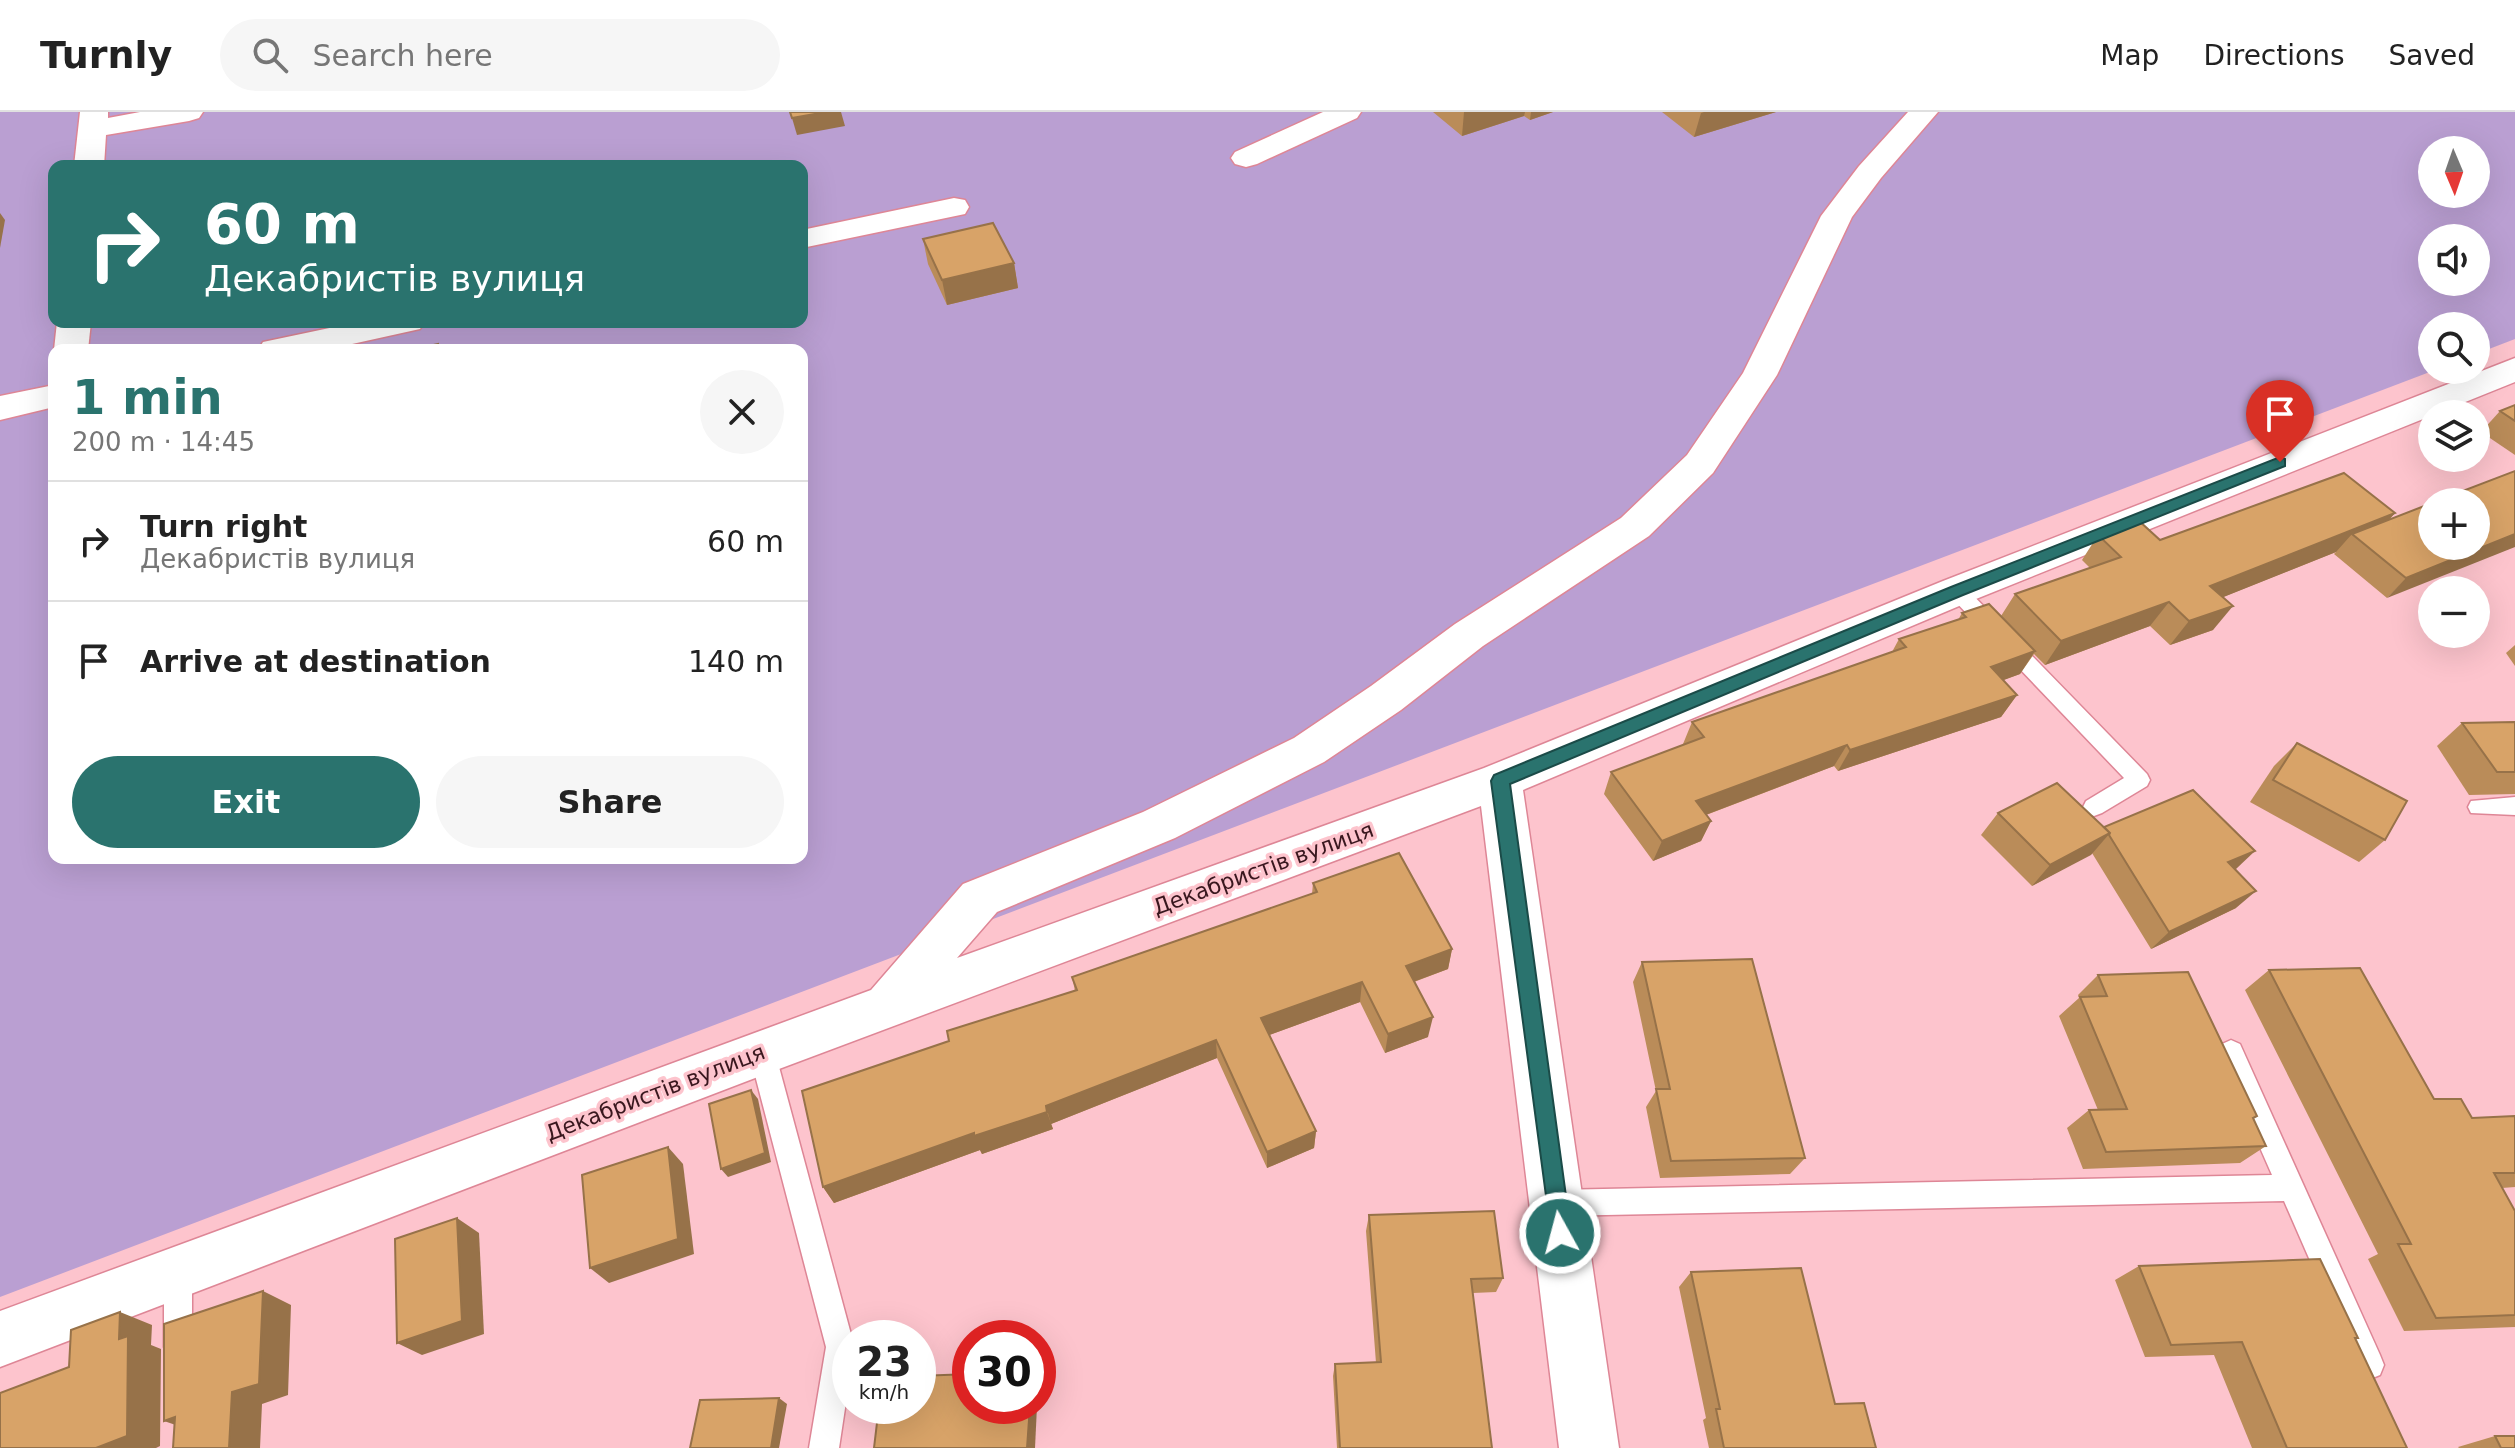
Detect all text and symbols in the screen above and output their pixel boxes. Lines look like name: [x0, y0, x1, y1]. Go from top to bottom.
search box: [220, 19, 780, 91]
text: Turnly: [40, 33, 172, 77]
icon: search: [248, 33, 292, 77]
text: Search here: [312, 38, 493, 73]
text: Map: [2100, 39, 2159, 72]
text: Directions: [2203, 39, 2344, 72]
text: Saved: [2388, 39, 2475, 72]
north arrow: [2418, 136, 2490, 208]
map controls: [2418, 136, 2490, 648]
text: 60 m: [204, 191, 360, 256]
icon: right: [72, 192, 176, 296]
button: sound: [2418, 224, 2490, 296]
text: Декабристів вулиця: [204, 258, 585, 299]
button: search: [2418, 312, 2490, 384]
text: 1 min: [72, 369, 223, 425]
button: close: [700, 370, 784, 454]
pin: [2246, 380, 2314, 462]
icon: arrive: [2258, 392, 2302, 436]
button: layers: [2418, 400, 2490, 472]
text: 200 m · 14:45: [72, 427, 255, 457]
button: +: [2418, 488, 2490, 560]
text: Turn right: [140, 509, 307, 544]
icon: right: [72, 519, 116, 563]
text: 60 m: [707, 524, 784, 559]
text: Декабристів вулиця: [140, 544, 415, 574]
button: −: [2418, 576, 2490, 648]
icon: arrive: [72, 639, 116, 683]
text: Arrive at destination: [140, 644, 491, 679]
text: 140 m: [688, 644, 784, 679]
button: Exit: [72, 756, 420, 848]
button: Share: [436, 756, 784, 848]
street label: Декабристів вулиця: [1149, 817, 1377, 920]
street label: Декабристів вулиця: [542, 1039, 768, 1146]
position arrow: [1518, 1191, 1602, 1275]
speed limit sign: 30: [952, 1320, 1056, 1424]
text: 23: [856, 1339, 912, 1385]
text: km/h: [859, 1380, 909, 1404]

